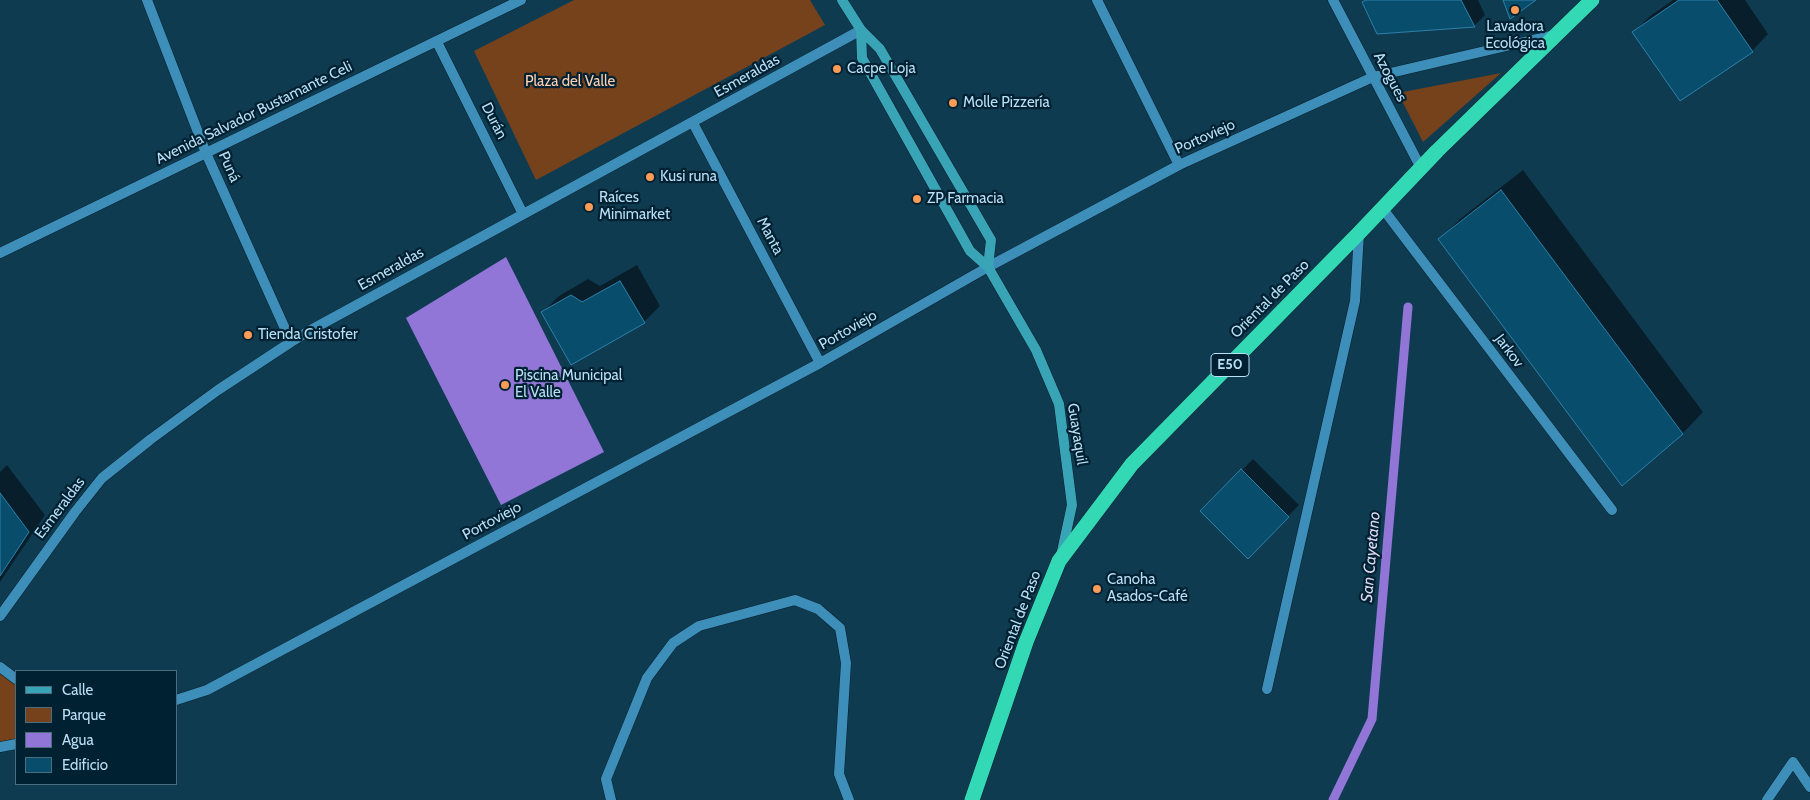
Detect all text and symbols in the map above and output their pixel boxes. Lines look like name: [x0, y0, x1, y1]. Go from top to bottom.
marker: Lavadora Ecológica: [1509, 4, 1521, 16]
place label: Lavadora Ecológica: [1485, 18, 1545, 53]
street label: Azogues: [1369, 49, 1411, 105]
street label: Esmeraldas: [711, 51, 783, 101]
street label: Avenida Salvador Bustamante Celi: [153, 58, 355, 168]
place label: Cacpe Loja: [847, 60, 916, 78]
marker: Cacpe Loja: [831, 63, 843, 75]
park label: Plaza del Valle: [525, 73, 615, 91]
place label: Molle Pizzería: [963, 94, 1050, 112]
marker: Molle Pizzería: [947, 97, 959, 109]
street label: Durán: [477, 100, 511, 142]
street label: Portoviejo: [1172, 116, 1238, 158]
street label: Puná: [214, 149, 244, 185]
place label: Kusi runa: [660, 168, 717, 186]
marker: Kusi runa: [644, 171, 656, 183]
place label: Raíces Minimarket: [599, 189, 670, 224]
place label: ZP Farmacia: [927, 190, 1004, 208]
marker: ZP Farmacia: [911, 193, 923, 205]
marker: Raíces Minimarket: [583, 201, 595, 213]
street label: Manta: [753, 214, 787, 258]
street label: Esmeraldas: [355, 244, 427, 294]
street label: Oriental de Paso: [1227, 256, 1313, 342]
street label: Portoviejo: [816, 306, 880, 354]
place label: Tienda Cristofer: [258, 326, 358, 344]
marker: Tienda Cristofer: [242, 329, 254, 341]
street label: Jarkov: [1491, 331, 1527, 371]
road number: E50: [1211, 354, 1249, 376]
place label: Piscina Municipal El Valle: [515, 367, 622, 402]
marker: Piscina Municipal El Valle: [499, 379, 511, 391]
street label: Guayaquil: [1063, 402, 1091, 466]
street label: Esmeraldas: [31, 474, 89, 542]
street label: Portoviejo: [459, 498, 525, 544]
water label: San Cayetano: [1357, 511, 1385, 603]
street label: Oriental de Paso: [991, 568, 1045, 672]
place label: Canoha Asados-Café: [1107, 571, 1188, 606]
marker: Canoha Asados-Café: [1091, 583, 1103, 595]
legend: [15, 670, 178, 785]
text: Calle: [62, 681, 93, 699]
text: Parque: [62, 706, 106, 724]
text: Agua: [62, 731, 94, 749]
text: Edificio: [62, 756, 108, 774]

